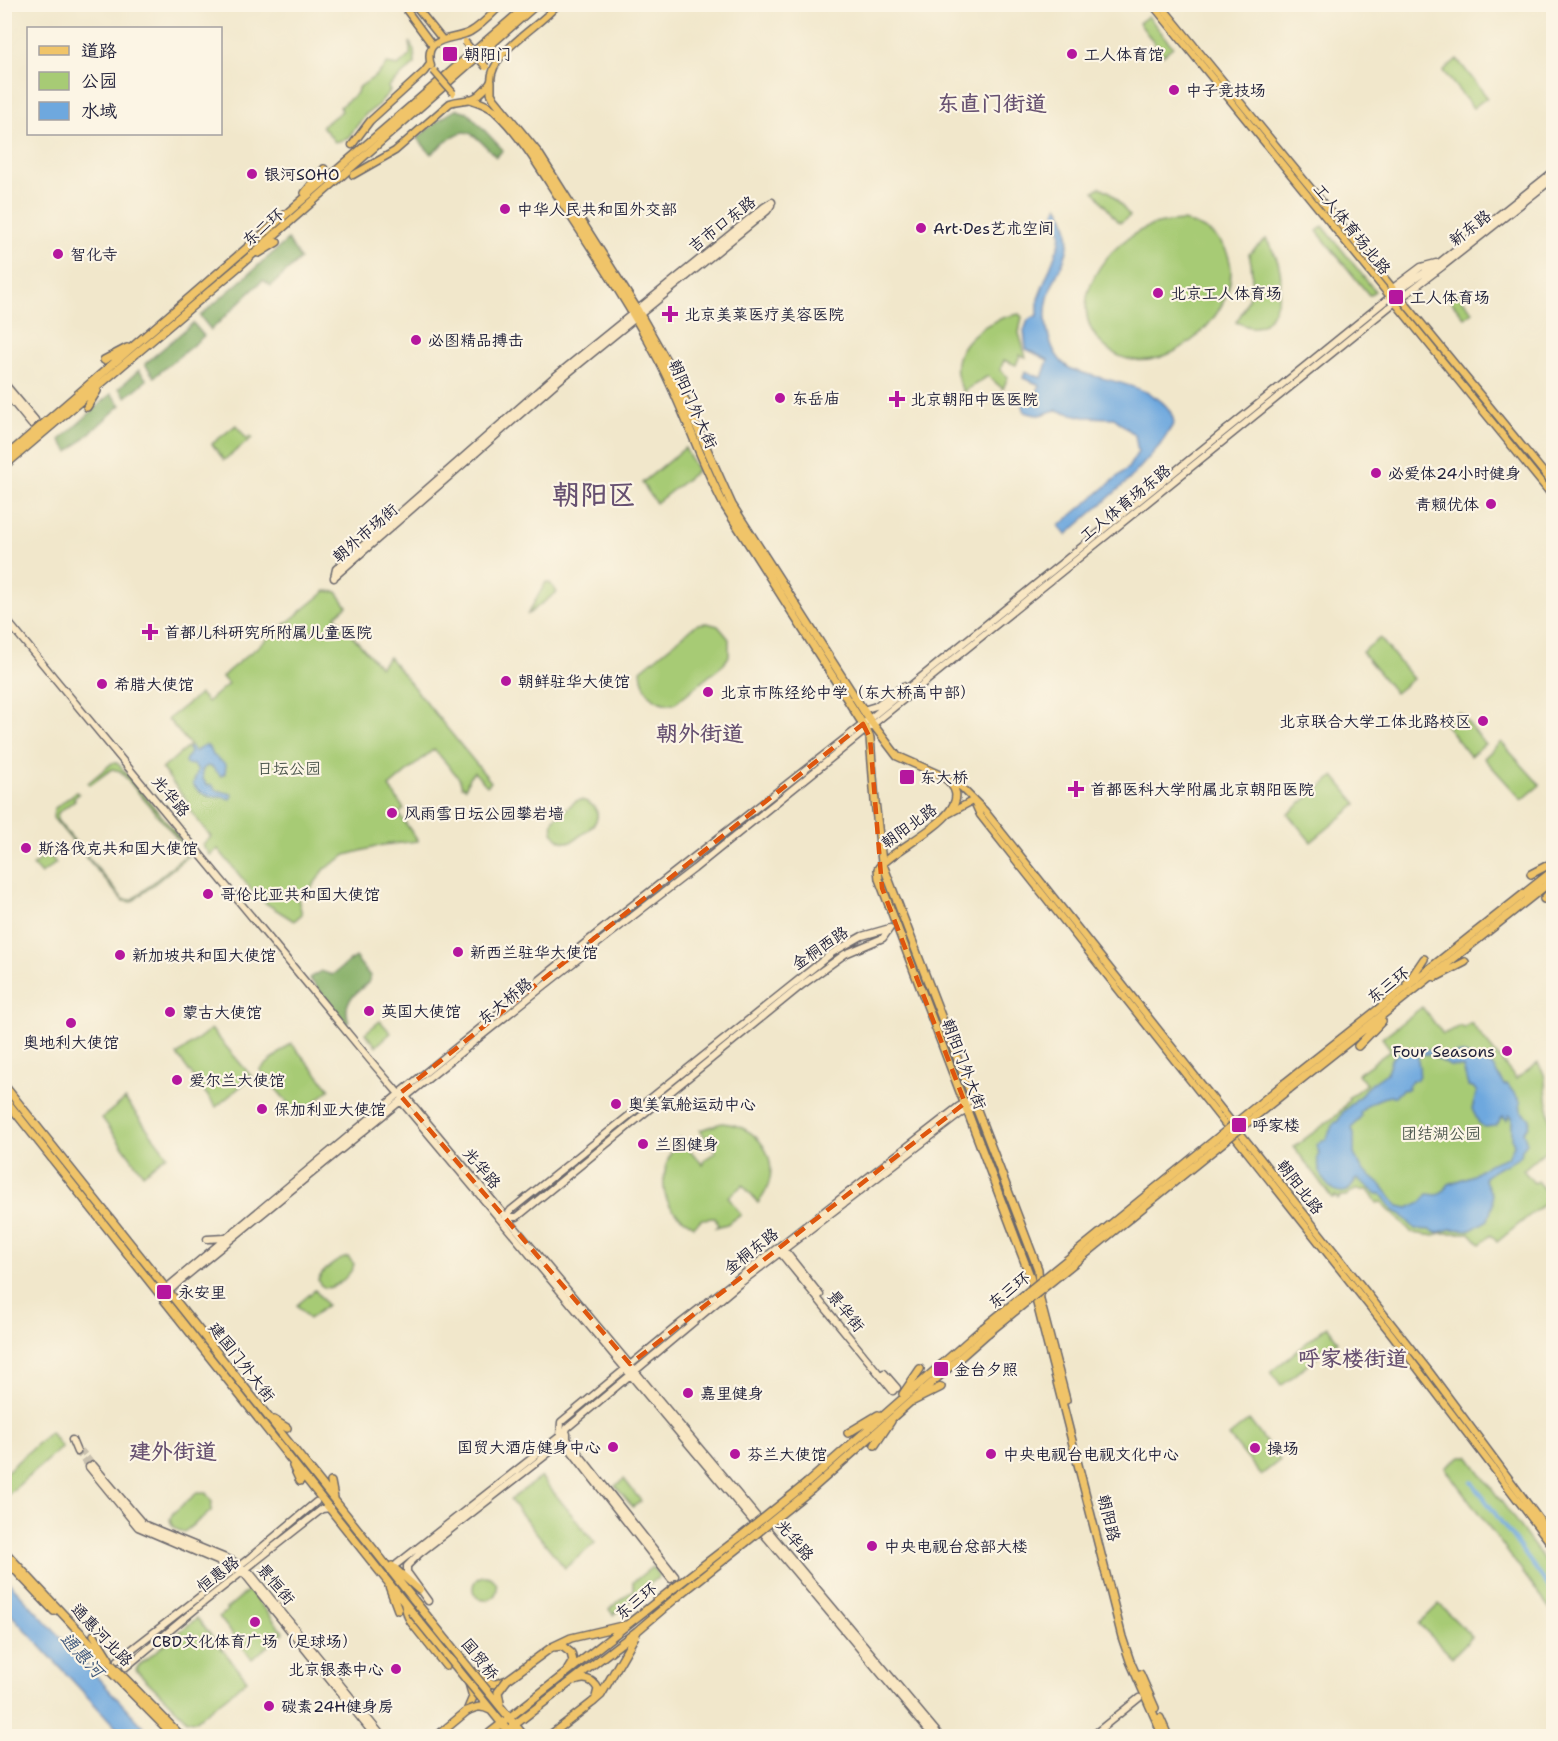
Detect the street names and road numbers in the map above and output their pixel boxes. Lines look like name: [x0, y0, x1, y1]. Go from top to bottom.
street label: 工人体育场北路: [1309, 179, 1395, 279]
street label: 吉市口东路: [684, 191, 760, 257]
street label: 东二环: [238, 203, 288, 251]
street label: 新东路: [1445, 205, 1495, 251]
street label: 朝阳门外大街: [664, 356, 722, 452]
street label: 工人体育场东路: [1075, 460, 1175, 546]
street label: 朝外市场街: [328, 499, 402, 567]
street label: 光华路: [148, 771, 194, 821]
street label: 朝阳北路: [877, 799, 941, 853]
street label: 金桐西路: [788, 921, 852, 975]
street label: 东三环: [1363, 962, 1413, 1008]
street label: 东大桥路: [474, 973, 536, 1029]
street label: 朝阳门外大街: [937, 1015, 991, 1113]
street label: 光华路: [459, 1143, 505, 1193]
street label: 朝阳北路: [1272, 1155, 1328, 1219]
street label: 金桐东路: [719, 1223, 783, 1279]
street label: 东三环: [984, 1267, 1034, 1313]
street label: 景华街: [823, 1286, 869, 1336]
street label: 建国门外大街: [204, 1318, 280, 1406]
street label: 朝阳路: [1093, 1492, 1125, 1544]
street label: 光华路: [772, 1515, 818, 1565]
street label: 恒惠路: [193, 1551, 243, 1597]
street label: 景恒街: [253, 1559, 299, 1609]
street label: 东三环: [611, 1578, 661, 1624]
street label: 通惠河北路: [67, 1600, 137, 1670]
street label: 国贸桥: [457, 1634, 503, 1684]

